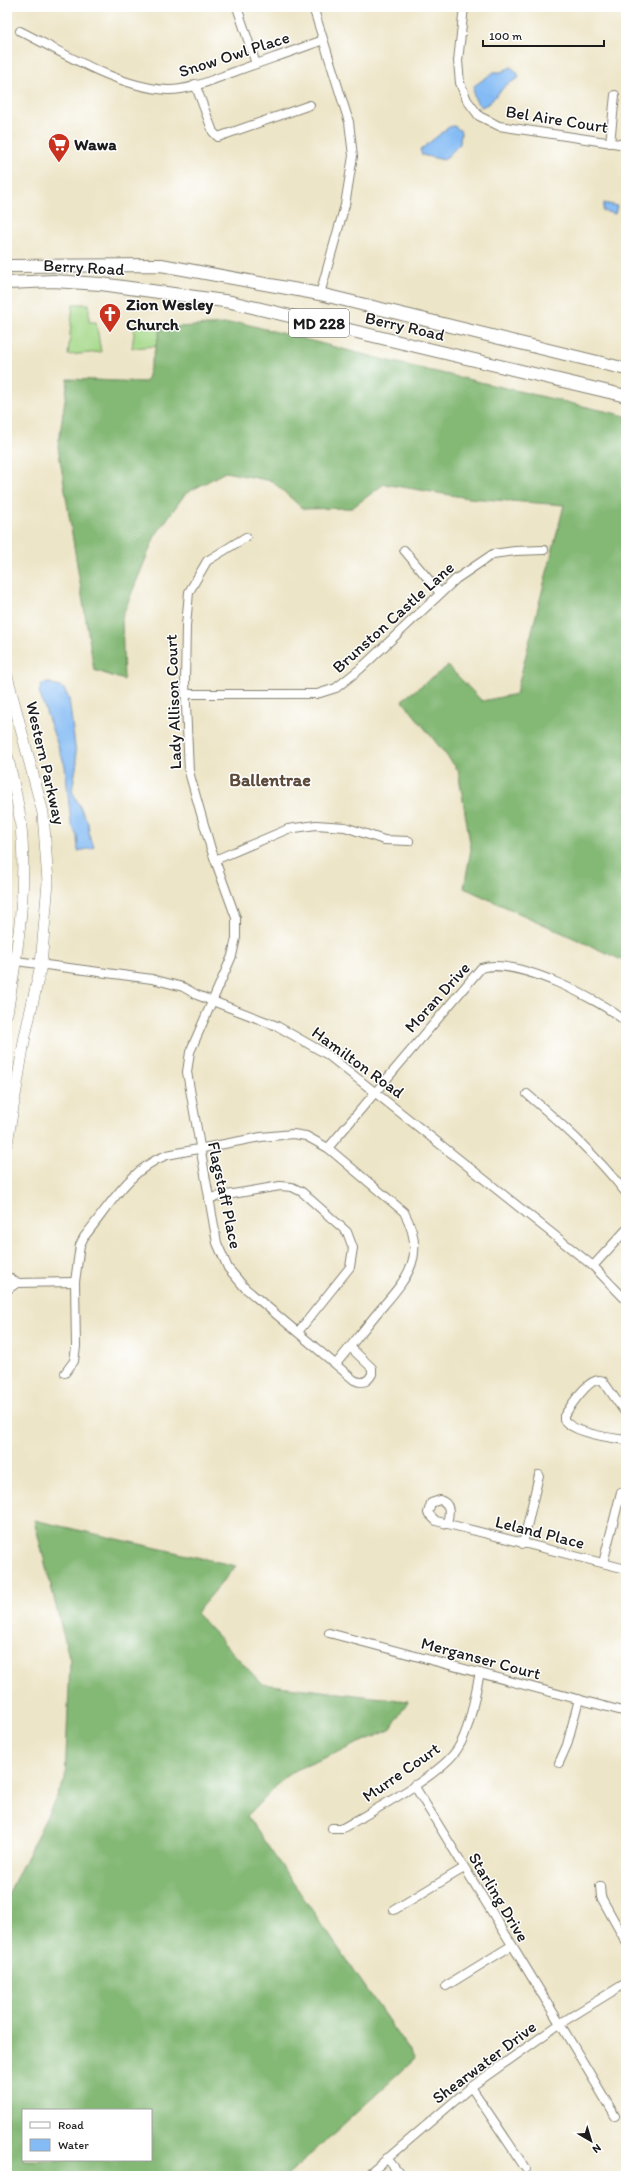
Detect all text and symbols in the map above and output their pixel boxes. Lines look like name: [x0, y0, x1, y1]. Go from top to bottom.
scale bar: [483, 22, 604, 48]
street label: Snow Owl Place: [176, 27, 292, 81]
text: 100 m: [489, 29, 522, 43]
street label: Bel Aire Court: [504, 101, 610, 137]
supermarket icon: Wawa: [46, 131, 72, 164]
place label: Wawa: [74, 134, 117, 154]
street label: Berry Road: [43, 255, 126, 279]
place label: Zion Wesley Church: [126, 294, 214, 334]
church icon: Zion Wesley Church: [97, 301, 123, 334]
street label: Berry Road: [363, 307, 448, 345]
road number: MD 228: [289, 309, 349, 337]
street label: Brunston Castle Lane: [328, 557, 458, 677]
street label: Lady Allison Court: [161, 633, 185, 770]
street label: Western Parkway: [22, 699, 70, 827]
district label: Ballentrae: [229, 769, 311, 791]
street label: Moran Drive: [400, 958, 474, 1036]
street label: Hamilton Road: [308, 1022, 408, 1102]
street label: Flagstaff Place: [204, 1140, 246, 1250]
street label: Leland Place: [493, 1511, 587, 1553]
street label: Merganser Court: [419, 1632, 543, 1684]
street label: Murre Court: [358, 1738, 444, 1806]
street label: Starling Drive: [464, 1849, 534, 1945]
street label: Shearwater Drive: [428, 2016, 540, 2108]
legend: [22, 2109, 152, 2161]
text: Road: [58, 2118, 84, 2132]
north arrow: [571, 2121, 611, 2161]
text: Water: [58, 2138, 89, 2152]
text: N: [590, 2141, 604, 2156]

